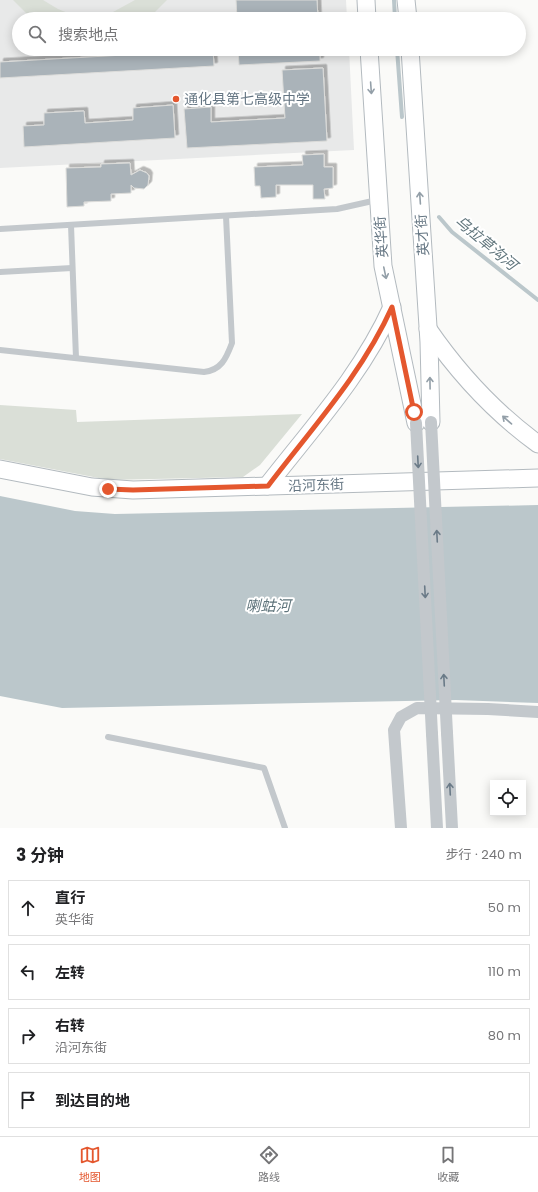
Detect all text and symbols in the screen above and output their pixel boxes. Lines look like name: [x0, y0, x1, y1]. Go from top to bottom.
search box: [12, 12, 526, 56]
icon: search: [26, 23, 48, 45]
text: 搜索地点: [58, 24, 118, 45]
one-way arrow: [368, 81, 375, 94]
place label: 通化县第七高级中学: [184, 89, 310, 109]
marker: 通化县第七高级中学: [171, 94, 181, 104]
one-way arrow: [416, 191, 423, 204]
water label: 乌拉草沟河: [451, 210, 524, 277]
street label: 英才街: [411, 213, 433, 257]
street label: 英华街: [370, 215, 392, 259]
one-way arrow: [381, 267, 389, 280]
one-way arrow: [426, 377, 434, 390]
route start: [405, 403, 423, 421]
one-way arrow: [502, 416, 512, 425]
one-way arrow: [414, 455, 421, 468]
street label: 沿河东街: [288, 474, 344, 496]
route end: [99, 480, 117, 498]
one-way arrow: [433, 530, 440, 543]
one-way arrow: [421, 585, 428, 598]
water label: 喇蛄河: [245, 595, 293, 616]
one-way arrow: [441, 674, 448, 687]
map controls: [490, 780, 526, 816]
button: locate: [490, 780, 526, 816]
one-way arrow: [446, 783, 454, 796]
text: 3 分钟: [16, 843, 64, 867]
text: 步行 · 240 m: [446, 845, 522, 864]
text: 直行: [55, 887, 85, 908]
icon: ahead: [17, 897, 39, 919]
text: 50 m: [488, 898, 521, 917]
text: 英华街: [55, 910, 94, 929]
icon: left: [17, 961, 39, 983]
text: 左转: [55, 962, 85, 983]
text: 110 m: [488, 962, 521, 981]
text: 右转: [55, 1015, 85, 1036]
icon: right: [17, 1025, 39, 1047]
text: 80 m: [488, 1026, 521, 1045]
text: 沿河东街: [55, 1038, 107, 1057]
icon: arrive: [17, 1089, 39, 1111]
text: 到达目的地: [55, 1090, 130, 1111]
tab: 地图: [79, 1144, 101, 1186]
tab: 路线: [258, 1144, 280, 1186]
tab: 收藏: [437, 1144, 459, 1186]

